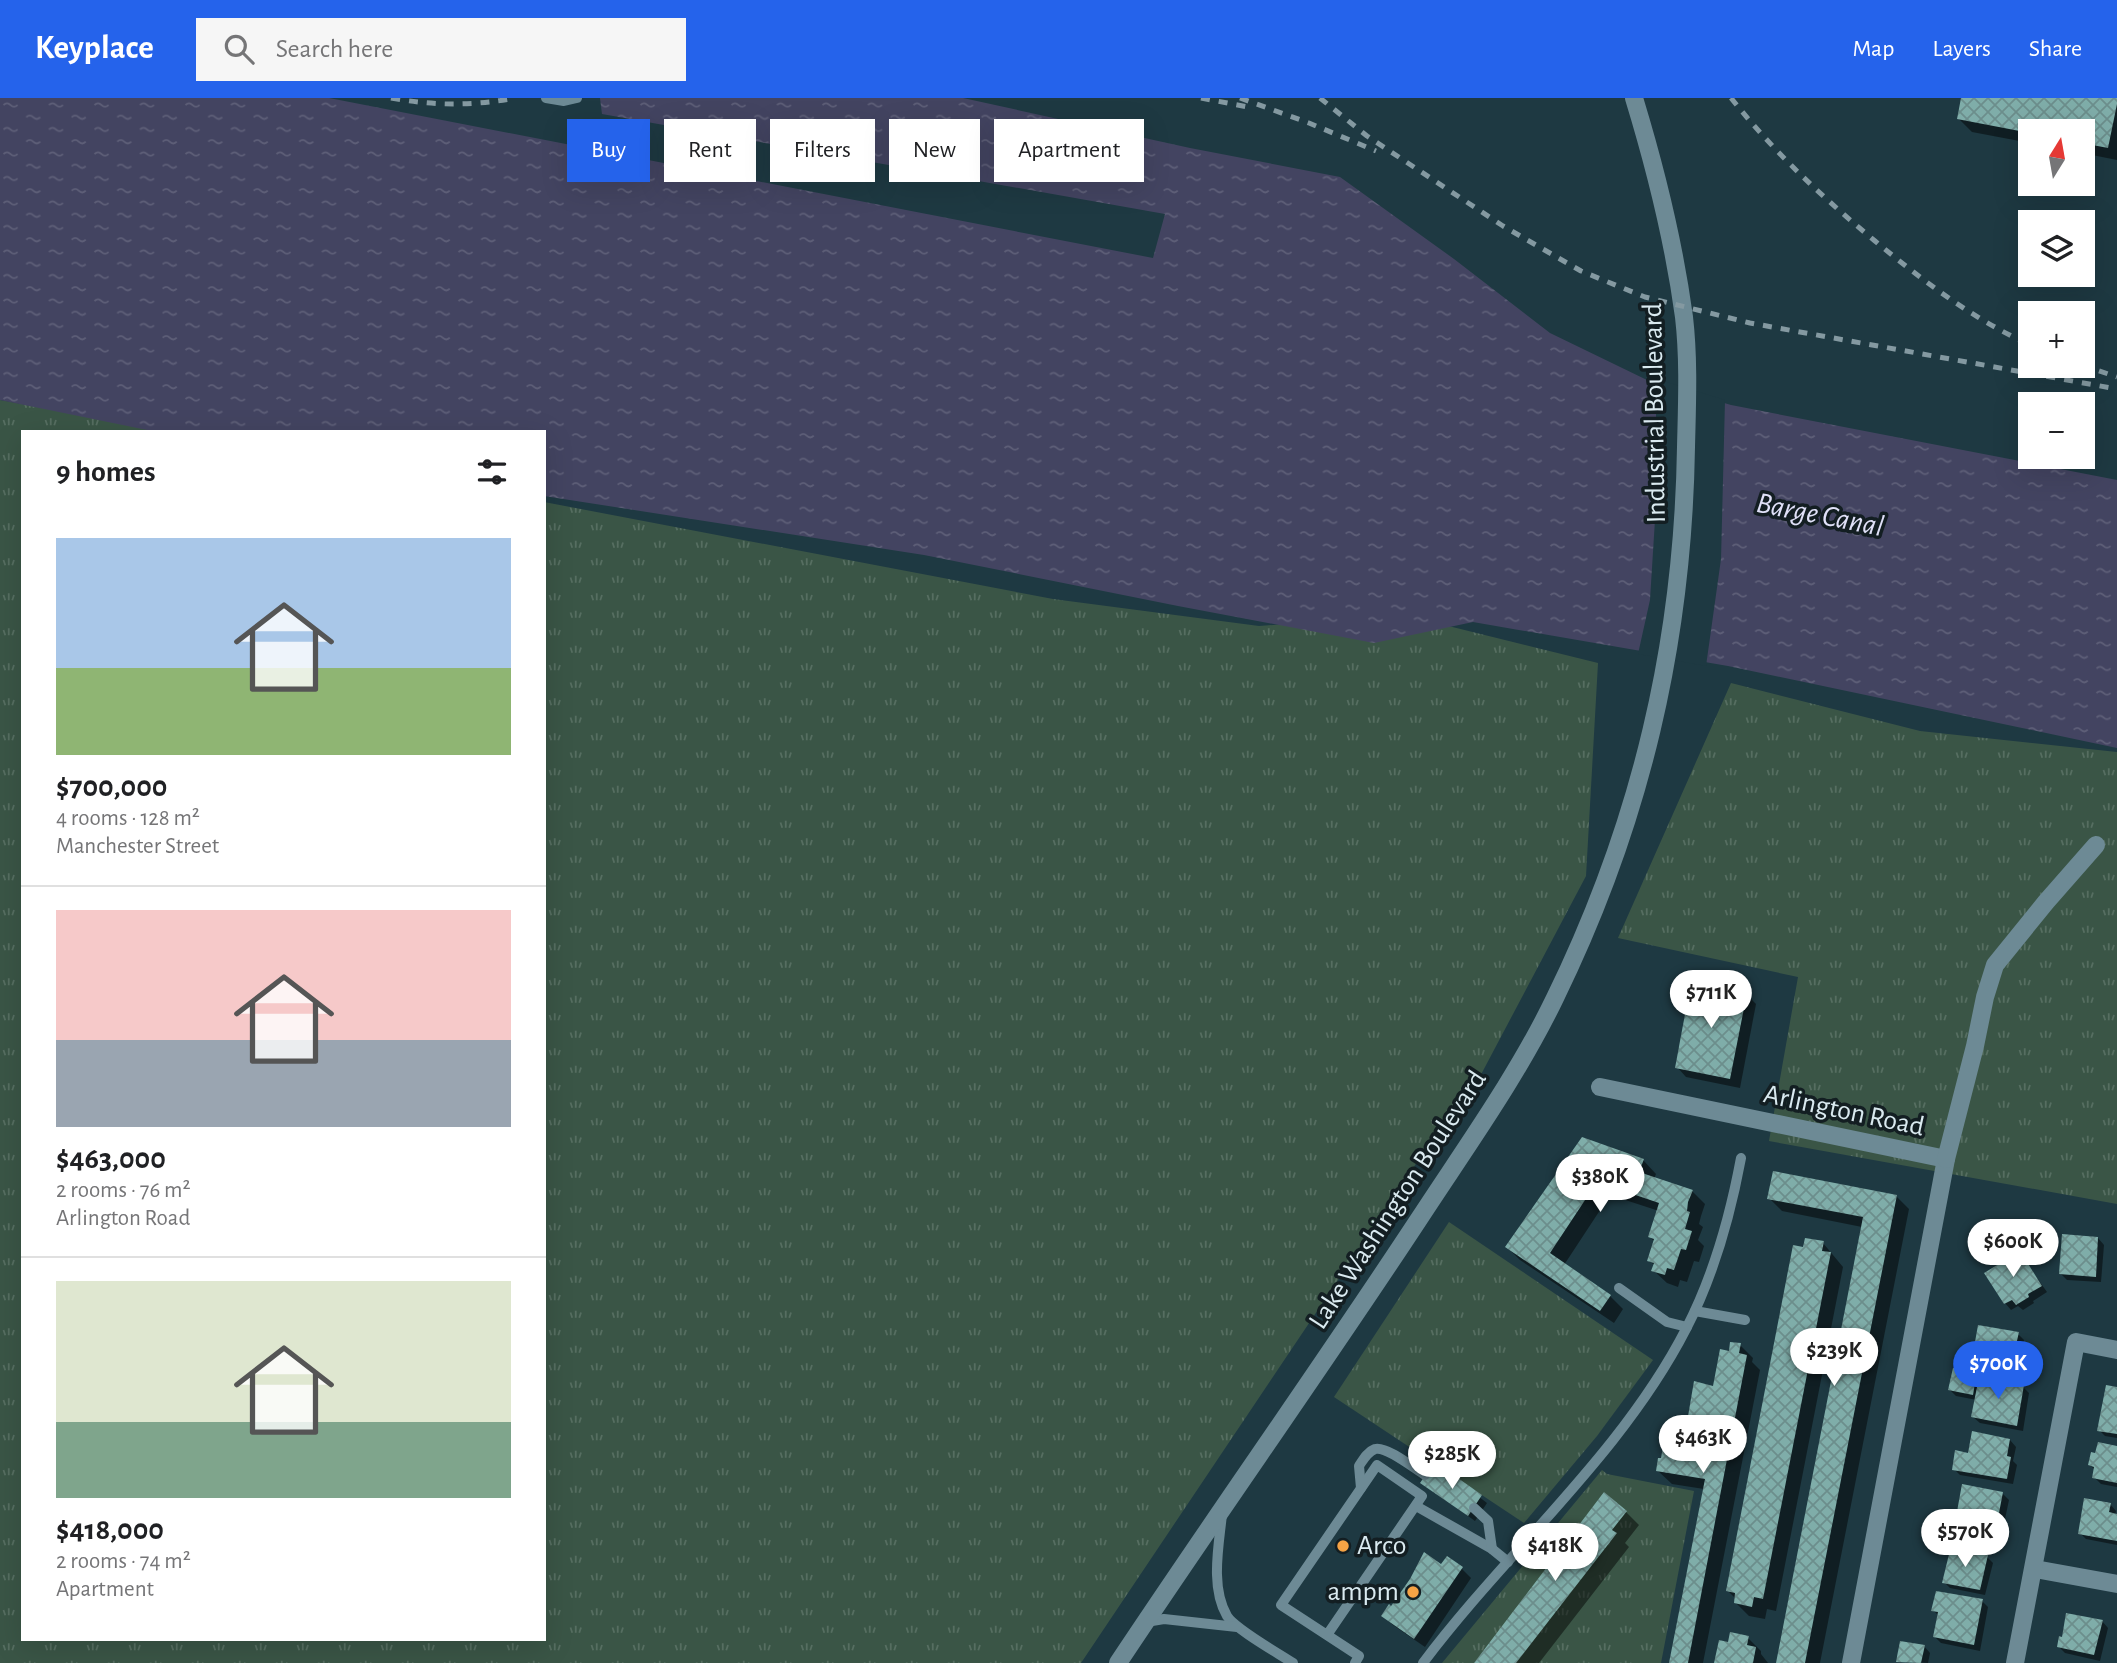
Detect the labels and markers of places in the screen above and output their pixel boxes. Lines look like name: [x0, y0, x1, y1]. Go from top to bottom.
pin: $711K: [1662, 970, 1760, 1030]
pin: $380K: [1551, 1154, 1649, 1214]
pin: $600K: [1964, 1220, 2062, 1279]
pin: $239K: [1785, 1328, 1883, 1388]
pin: $700K: [1949, 1342, 2047, 1401]
pin: $463K: [1654, 1416, 1752, 1475]
pin: $285K: [1403, 1432, 1501, 1491]
pin: $570K: [1916, 1510, 2014, 1569]
pin: $418K: [1506, 1524, 1604, 1583]
place label: Arco: [1357, 1532, 1406, 1560]
marker: Arco: [1335, 1538, 1351, 1554]
place label: ampm: [1328, 1578, 1399, 1606]
marker: ampm: [1405, 1584, 1421, 1600]

